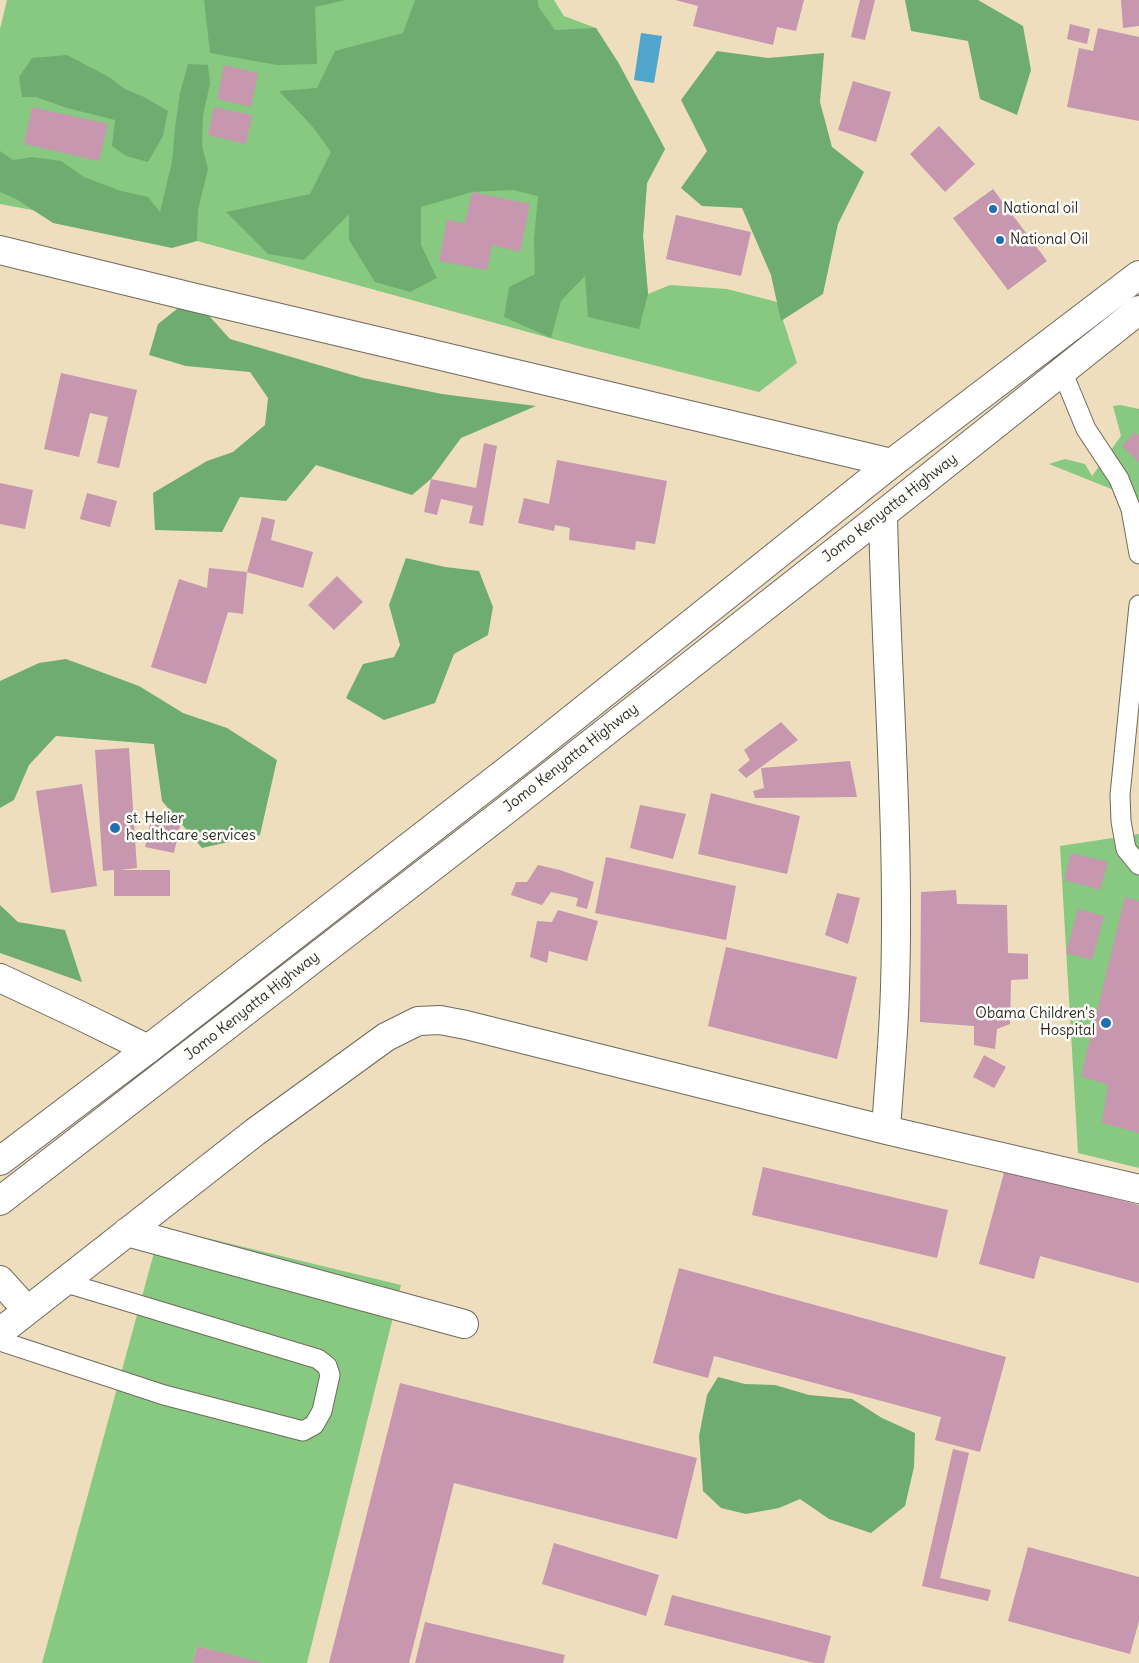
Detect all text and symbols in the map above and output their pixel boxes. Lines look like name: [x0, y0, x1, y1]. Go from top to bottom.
place label: National oil: [1003, 200, 1078, 218]
marker: National oil: [987, 203, 999, 215]
place label: National Oil: [1010, 231, 1088, 249]
marker: National Oil: [994, 234, 1006, 246]
street label: Jomo Kenyatta Highway: [819, 450, 961, 566]
street label: Jomo Kenyatta Highway: [500, 700, 642, 816]
place label: st. Helier healthcare services: [126, 810, 256, 845]
marker: st. Helier healthcare services: [108, 821, 122, 835]
street label: Jomo Kenyatta Highway: [181, 948, 323, 1064]
place label: Obama Children's Hospital: [975, 1005, 1095, 1040]
marker: Obama Children's Hospital: [1099, 1016, 1113, 1030]

